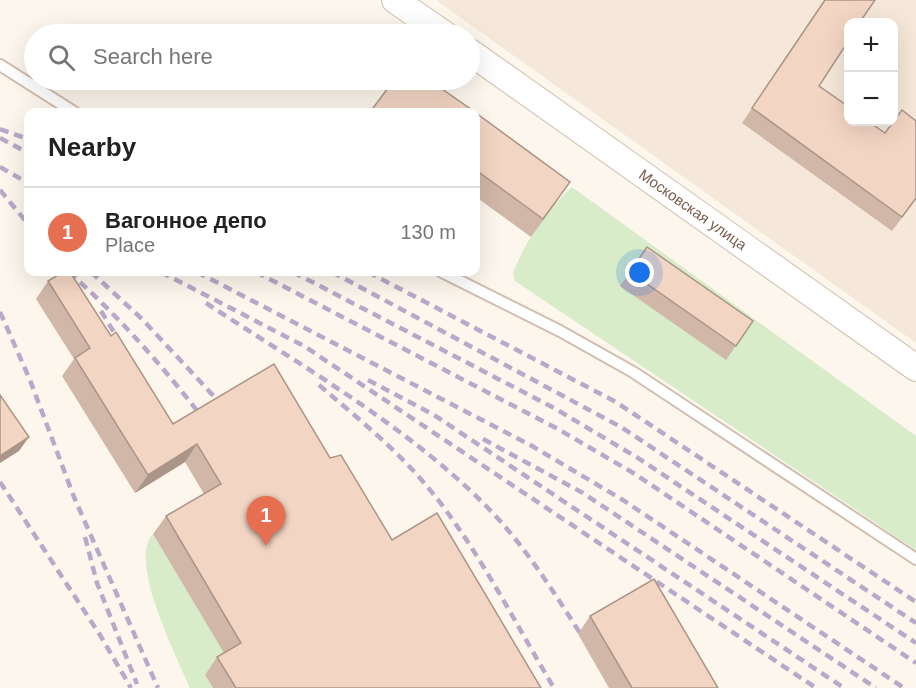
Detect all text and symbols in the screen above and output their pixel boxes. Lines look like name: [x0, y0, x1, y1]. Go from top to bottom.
map controls: [844, 18, 898, 126]
button: +: [844, 18, 898, 72]
search box: [24, 24, 480, 90]
icon: search: [45, 41, 78, 74]
text: Search here: [93, 44, 213, 69]
button: −: [844, 72, 898, 126]
text: Nearby: [48, 132, 136, 162]
street label: Московская улица: [636, 166, 751, 254]
text: Вагонное депо: [105, 208, 267, 233]
text: 1: [62, 221, 73, 243]
text: 130 m: [400, 221, 456, 243]
text: Place: [105, 234, 155, 256]
your location: [625, 258, 654, 287]
pin: 1: [246, 496, 286, 546]

